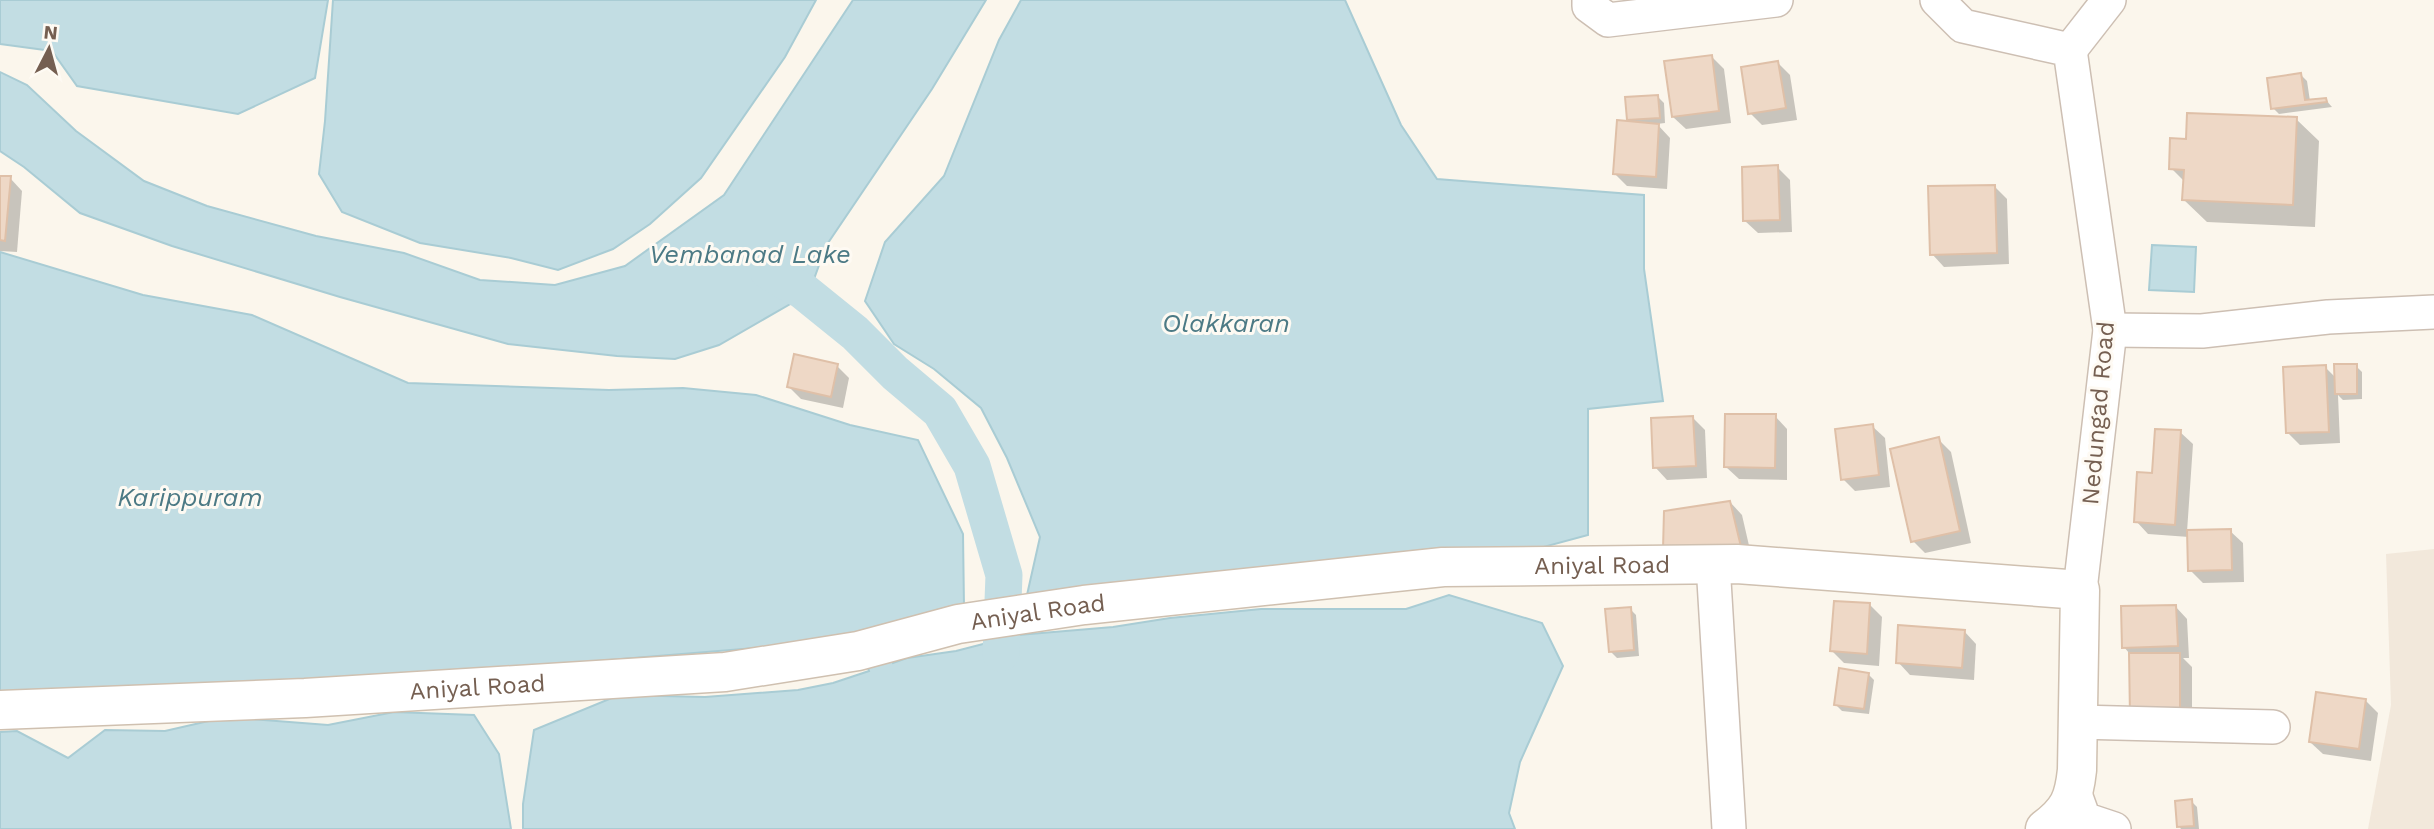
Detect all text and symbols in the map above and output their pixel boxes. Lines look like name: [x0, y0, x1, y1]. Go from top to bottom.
north arrow: [14, 14, 84, 84]
text: N: [43, 20, 59, 45]
water label: Vembanad Lake: [649, 239, 851, 269]
water label: Olakkaran: [1162, 308, 1290, 338]
street label: Nedungad Road: [2076, 320, 2120, 506]
water label: Karippuram: [117, 482, 263, 512]
street label: Aniyal Road: [1534, 551, 1670, 580]
street label: Aniyal Road: [968, 589, 1107, 636]
street label: Aniyal Road: [409, 669, 546, 706]

